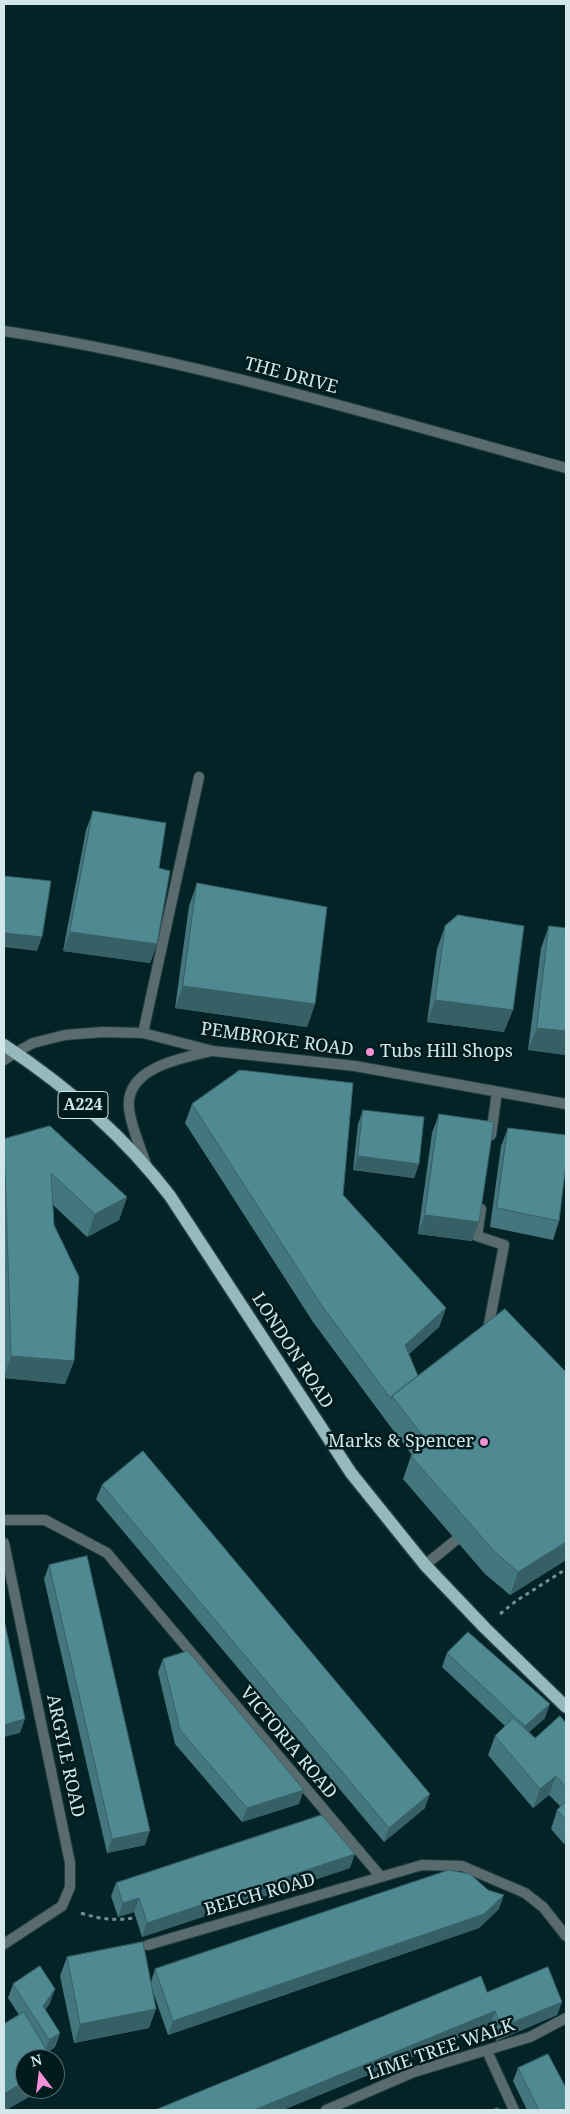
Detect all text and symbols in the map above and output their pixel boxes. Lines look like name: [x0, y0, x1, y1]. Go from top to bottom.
street label: THE DRIVE: [242, 353, 340, 399]
street label: PEMBROKE ROAD: [199, 1019, 355, 1061]
place label: Tubs Hill Shops: [380, 1041, 513, 1063]
marker: Tubs Hill Shops: [364, 1046, 376, 1058]
road number: A224: [58, 1092, 108, 1118]
street label: LONDON ROAD: [247, 1289, 337, 1413]
place label: Marks & Spencer: [328, 1431, 474, 1453]
marker: Marks & Spencer: [478, 1436, 490, 1448]
street label: VICTORIA ROAD: [235, 1682, 341, 1804]
street label: ARGYLE ROAD: [41, 1693, 89, 1819]
street label: BEECH ROAD: [202, 1869, 318, 1921]
street label: LIME TREE WALK: [364, 2015, 518, 2085]
north arrow: [15, 2049, 65, 2099]
text: N: [28, 2049, 44, 2071]

